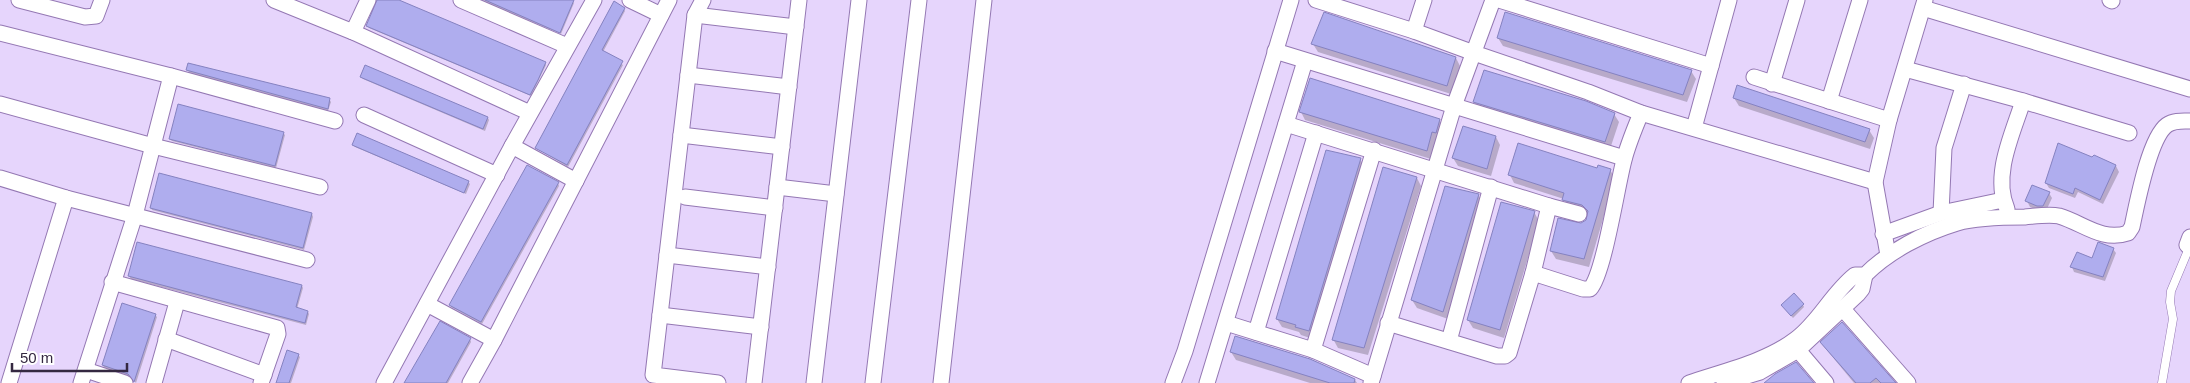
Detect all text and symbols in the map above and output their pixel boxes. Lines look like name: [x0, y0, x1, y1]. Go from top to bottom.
scale bar: [12, 340, 128, 372]
text: 50 m: [20, 349, 53, 366]

